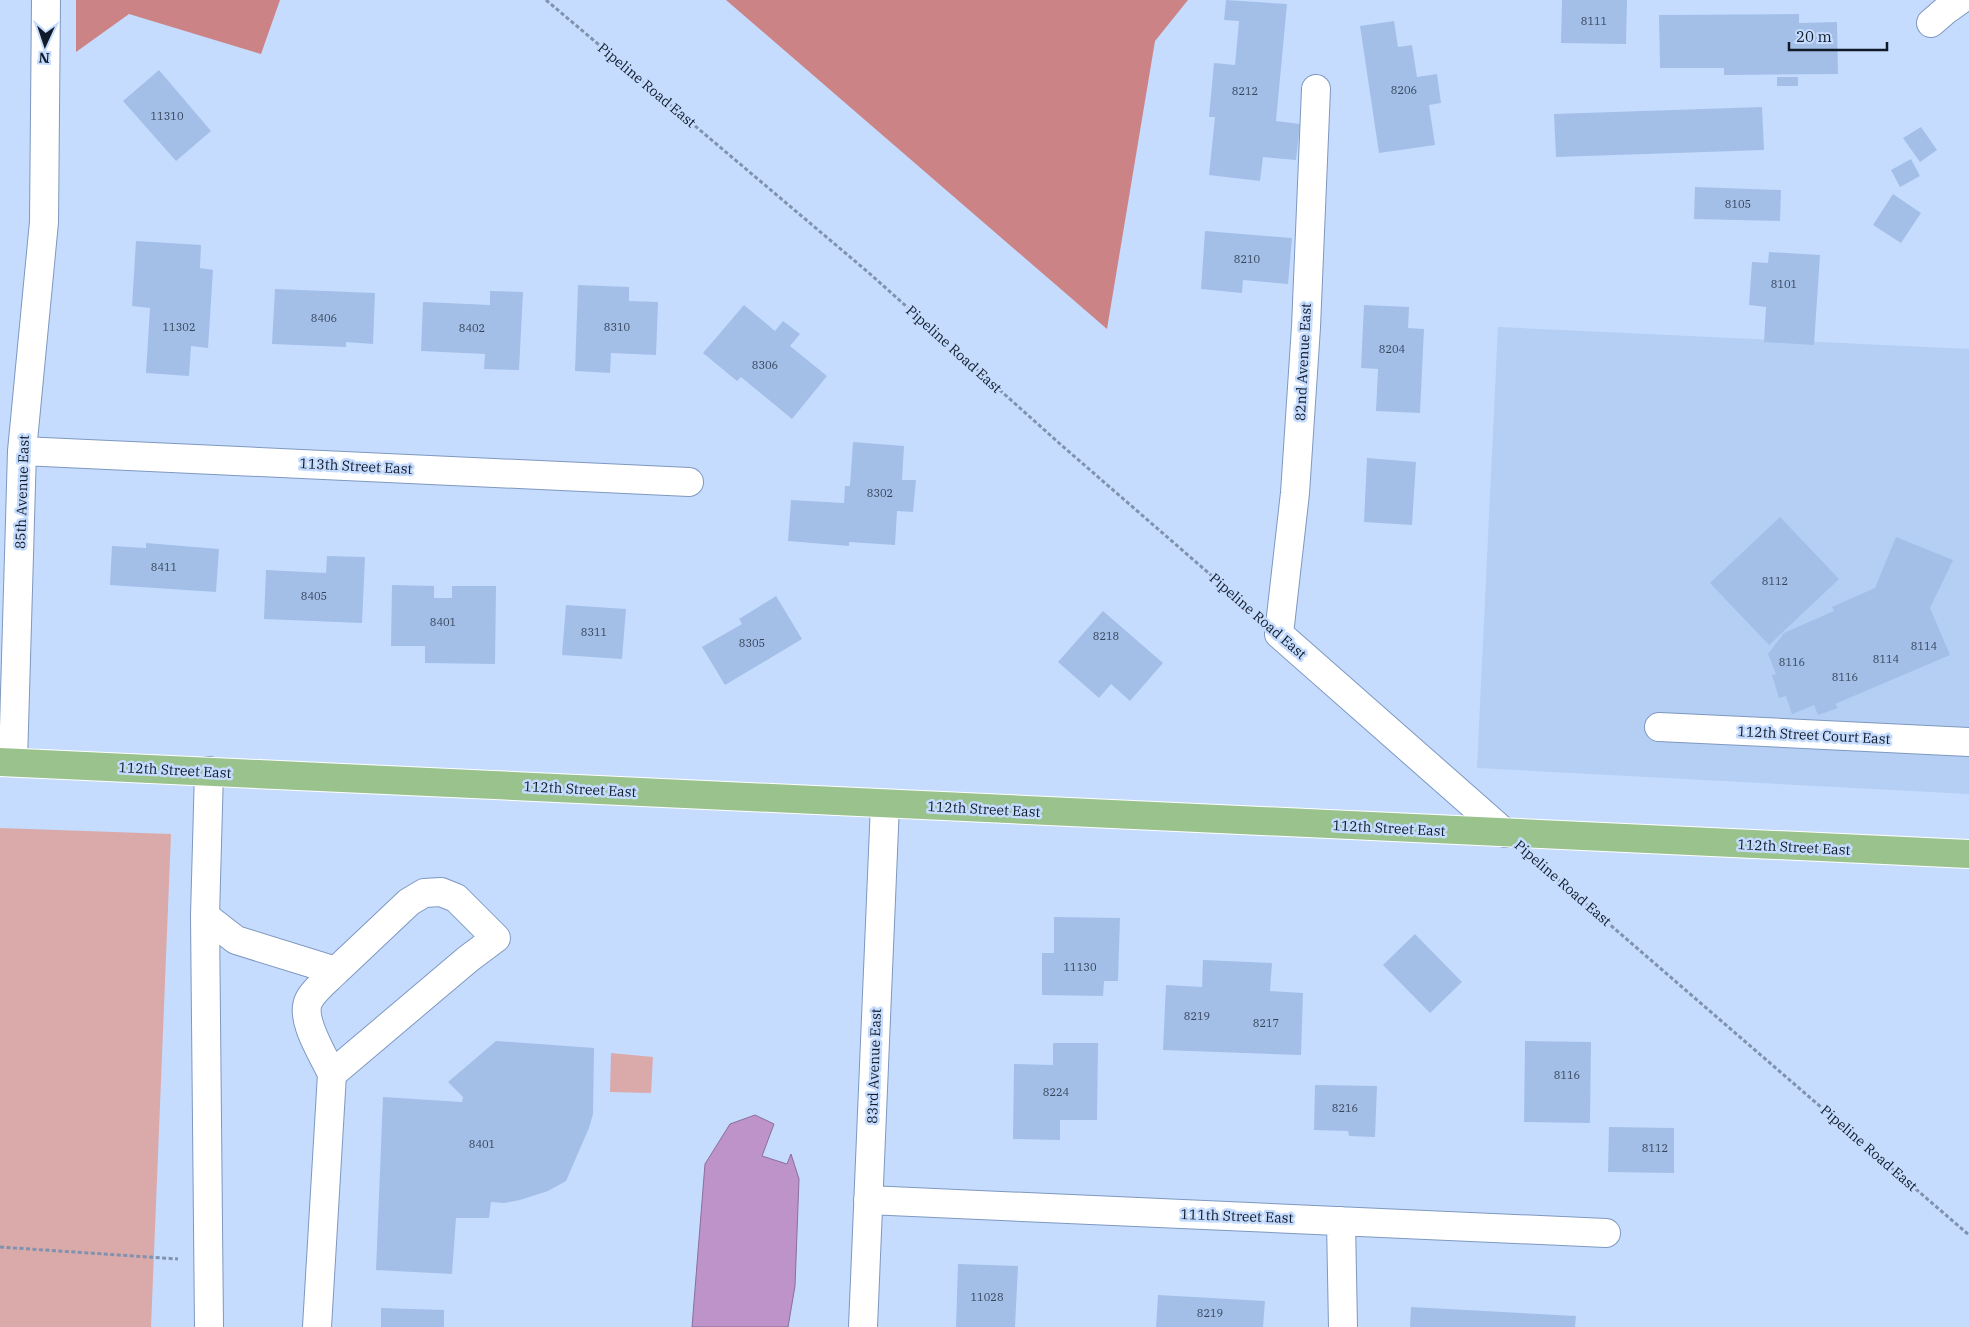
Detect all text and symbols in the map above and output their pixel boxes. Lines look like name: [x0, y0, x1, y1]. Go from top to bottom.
house number: 8111: [1581, 14, 1607, 28]
north arrow: [20, 20, 70, 70]
scale bar: [1789, 20, 1886, 52]
text: 20 m: [1796, 27, 1832, 46]
street label: Pipeline Road East: [594, 39, 700, 131]
text: N: [38, 49, 50, 67]
house number: 8206: [1391, 83, 1417, 97]
house number: 8212: [1232, 84, 1258, 98]
house number: 11310: [151, 109, 184, 123]
house number: 8105: [1725, 197, 1751, 211]
house number: 8210: [1234, 252, 1261, 266]
house number: 8101: [1771, 277, 1797, 291]
street label: Pipeline Road East: [902, 301, 1006, 397]
street label: 82nd Avenue East: [1291, 302, 1315, 422]
house number: 8406: [311, 311, 337, 325]
house number: 11302: [163, 320, 196, 334]
house number: 8310: [604, 320, 631, 334]
house number: 8402: [459, 321, 485, 335]
house number: 8204: [1379, 342, 1406, 356]
house number: 8306: [752, 358, 778, 372]
street label: 85th Avenue East: [11, 434, 33, 550]
street label: 113th Street East: [299, 454, 413, 478]
house number: 8302: [867, 486, 893, 500]
house number: 8411: [151, 560, 177, 574]
street label: Pipeline Road East: [1206, 569, 1310, 663]
house number: 8112: [1762, 574, 1788, 588]
house number: 8405: [301, 589, 327, 603]
house number: 8401: [430, 615, 456, 629]
house number: 8311: [581, 625, 607, 639]
house number: 8218: [1093, 629, 1119, 643]
house number: 8305: [739, 636, 765, 650]
house number: 8114: [1911, 639, 1938, 653]
house number: 8114: [1873, 652, 1900, 666]
house number: 8116: [1779, 655, 1805, 669]
house number: 8116: [1832, 670, 1858, 684]
street label: 112th Street Court East: [1737, 722, 1891, 748]
street label: 112th Street East: [118, 758, 232, 782]
street label: 112th Street East: [523, 777, 637, 801]
street label: 112th Street East: [927, 797, 1041, 821]
street label: 112th Street East: [1332, 816, 1446, 840]
street label: 112th Street East: [1737, 835, 1851, 859]
street label: Pipeline Road East: [1511, 836, 1615, 930]
house number: 11130: [1064, 960, 1097, 974]
street label: 83rd Avenue East: [863, 1008, 885, 1124]
house number: 8219: [1184, 1009, 1210, 1023]
house number: 8217: [1253, 1016, 1279, 1030]
house number: 8116: [1554, 1068, 1580, 1082]
house number: 8224: [1043, 1085, 1070, 1099]
house number: 8216: [1332, 1101, 1358, 1115]
street label: Pipeline Road East: [1817, 1101, 1921, 1195]
house number: 8401: [469, 1137, 495, 1151]
house number: 8112: [1642, 1141, 1668, 1155]
street label: 111th Street East: [1180, 1205, 1294, 1227]
house number: 11028: [971, 1290, 1004, 1304]
house number: 8219: [1197, 1306, 1223, 1320]

